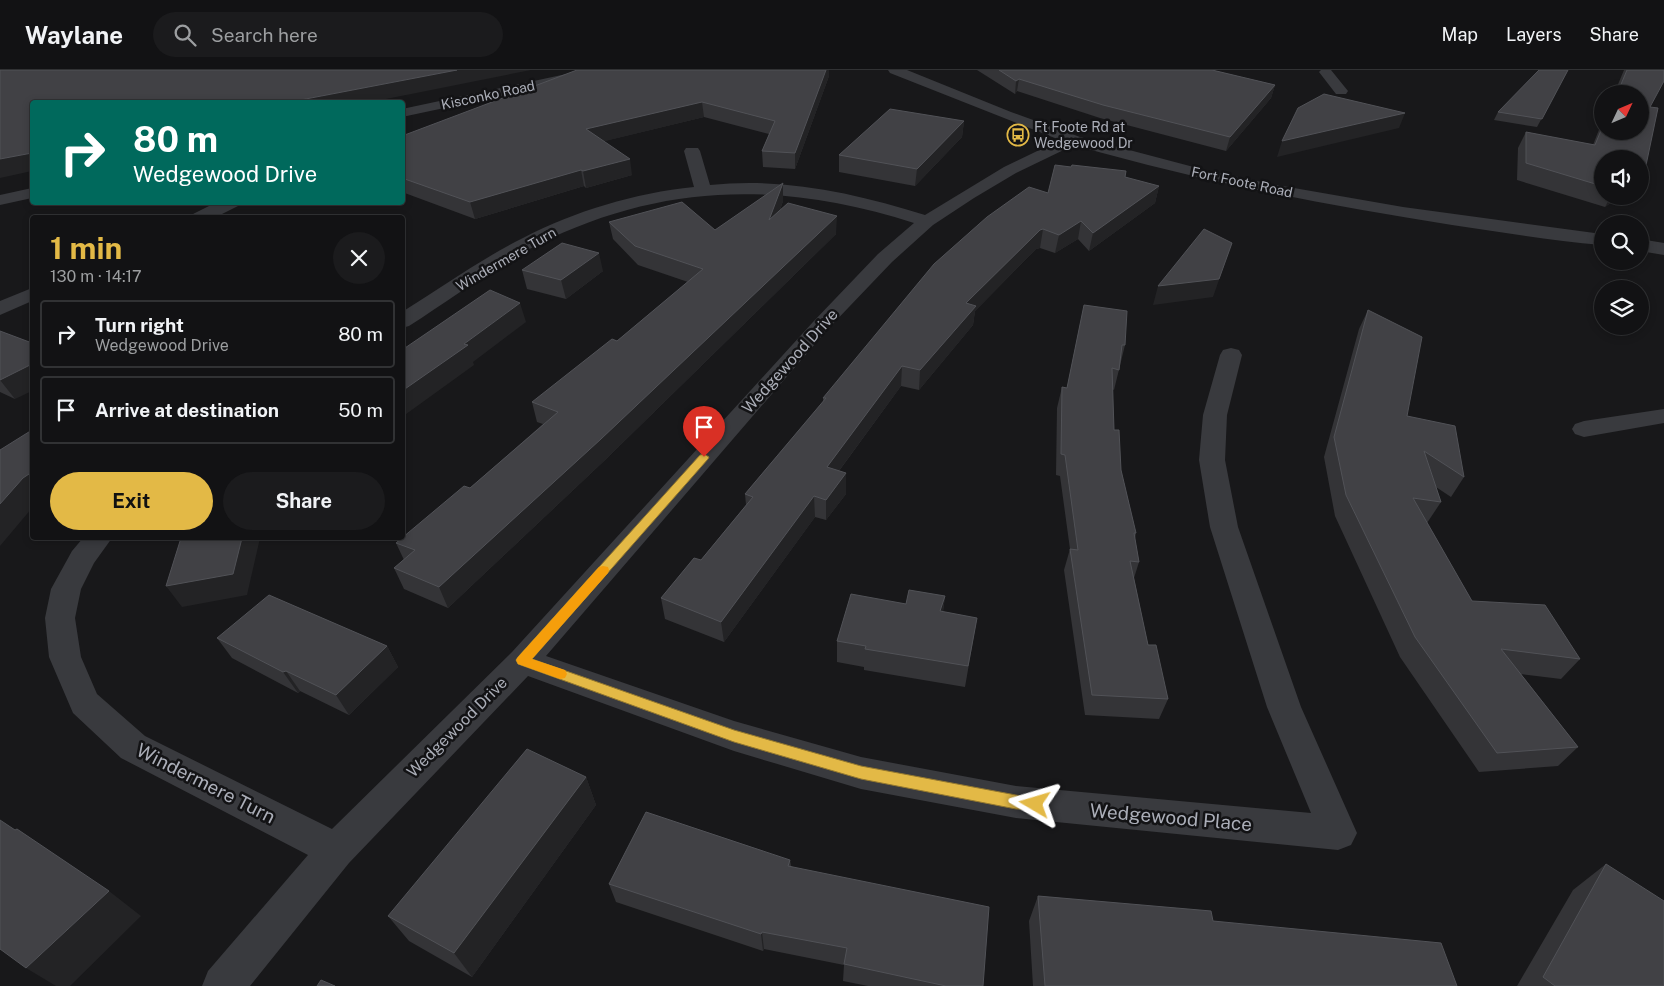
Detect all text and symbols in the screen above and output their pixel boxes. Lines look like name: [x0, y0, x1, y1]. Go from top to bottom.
search box: [153, 12, 503, 57]
text: Waylane: [25, 21, 123, 49]
icon: search: [171, 21, 199, 49]
text: Search here: [211, 24, 318, 46]
text: Map: [1442, 24, 1478, 45]
text: Layers: [1506, 24, 1562, 45]
text: Share: [1590, 24, 1639, 45]
street label: Kisconko Road: [440, 77, 536, 113]
north arrow: [1594, 85, 1649, 140]
map controls: [1594, 85, 1649, 335]
text: 80 m: [133, 119, 218, 160]
place label: Ft Foote Rd at Wedgewood Dr: [1034, 119, 1133, 151]
icon: right: [50, 120, 115, 185]
bus stop icon: Ft Foote Rd at Wedgewood Dr: [1006, 123, 1030, 147]
button: sound: [1594, 150, 1649, 205]
text: Wedgewood Drive: [133, 161, 317, 187]
street label: Fort Foote Road: [1190, 163, 1294, 201]
button: search: [1594, 215, 1649, 270]
street label: Windermere Turn: [453, 224, 559, 294]
text: 1 min: [50, 230, 122, 266]
button: close: [333, 232, 385, 284]
text: 130 m · 14:17: [50, 267, 142, 286]
button: layers: [1594, 280, 1649, 335]
street label: Wedgewood Drive: [738, 305, 842, 417]
text: Turn right: [95, 314, 184, 336]
icon: right: [52, 320, 80, 348]
text: 80 m: [338, 323, 383, 345]
text: Wedgewood Drive: [95, 336, 229, 355]
icon: arrive: [52, 396, 80, 424]
text: Arrive at destination: [95, 399, 279, 421]
text: 50 m: [338, 399, 383, 421]
pin: [683, 406, 725, 457]
icon: arrive: [690, 413, 718, 441]
button: Exit: [50, 472, 213, 530]
button: Share: [223, 472, 385, 530]
street label: Wedgewood Drive: [403, 673, 511, 781]
street label: Windermere Turn: [133, 738, 279, 828]
position arrow: [1008, 777, 1060, 829]
street label: Wedgewood Place: [1089, 799, 1253, 835]

